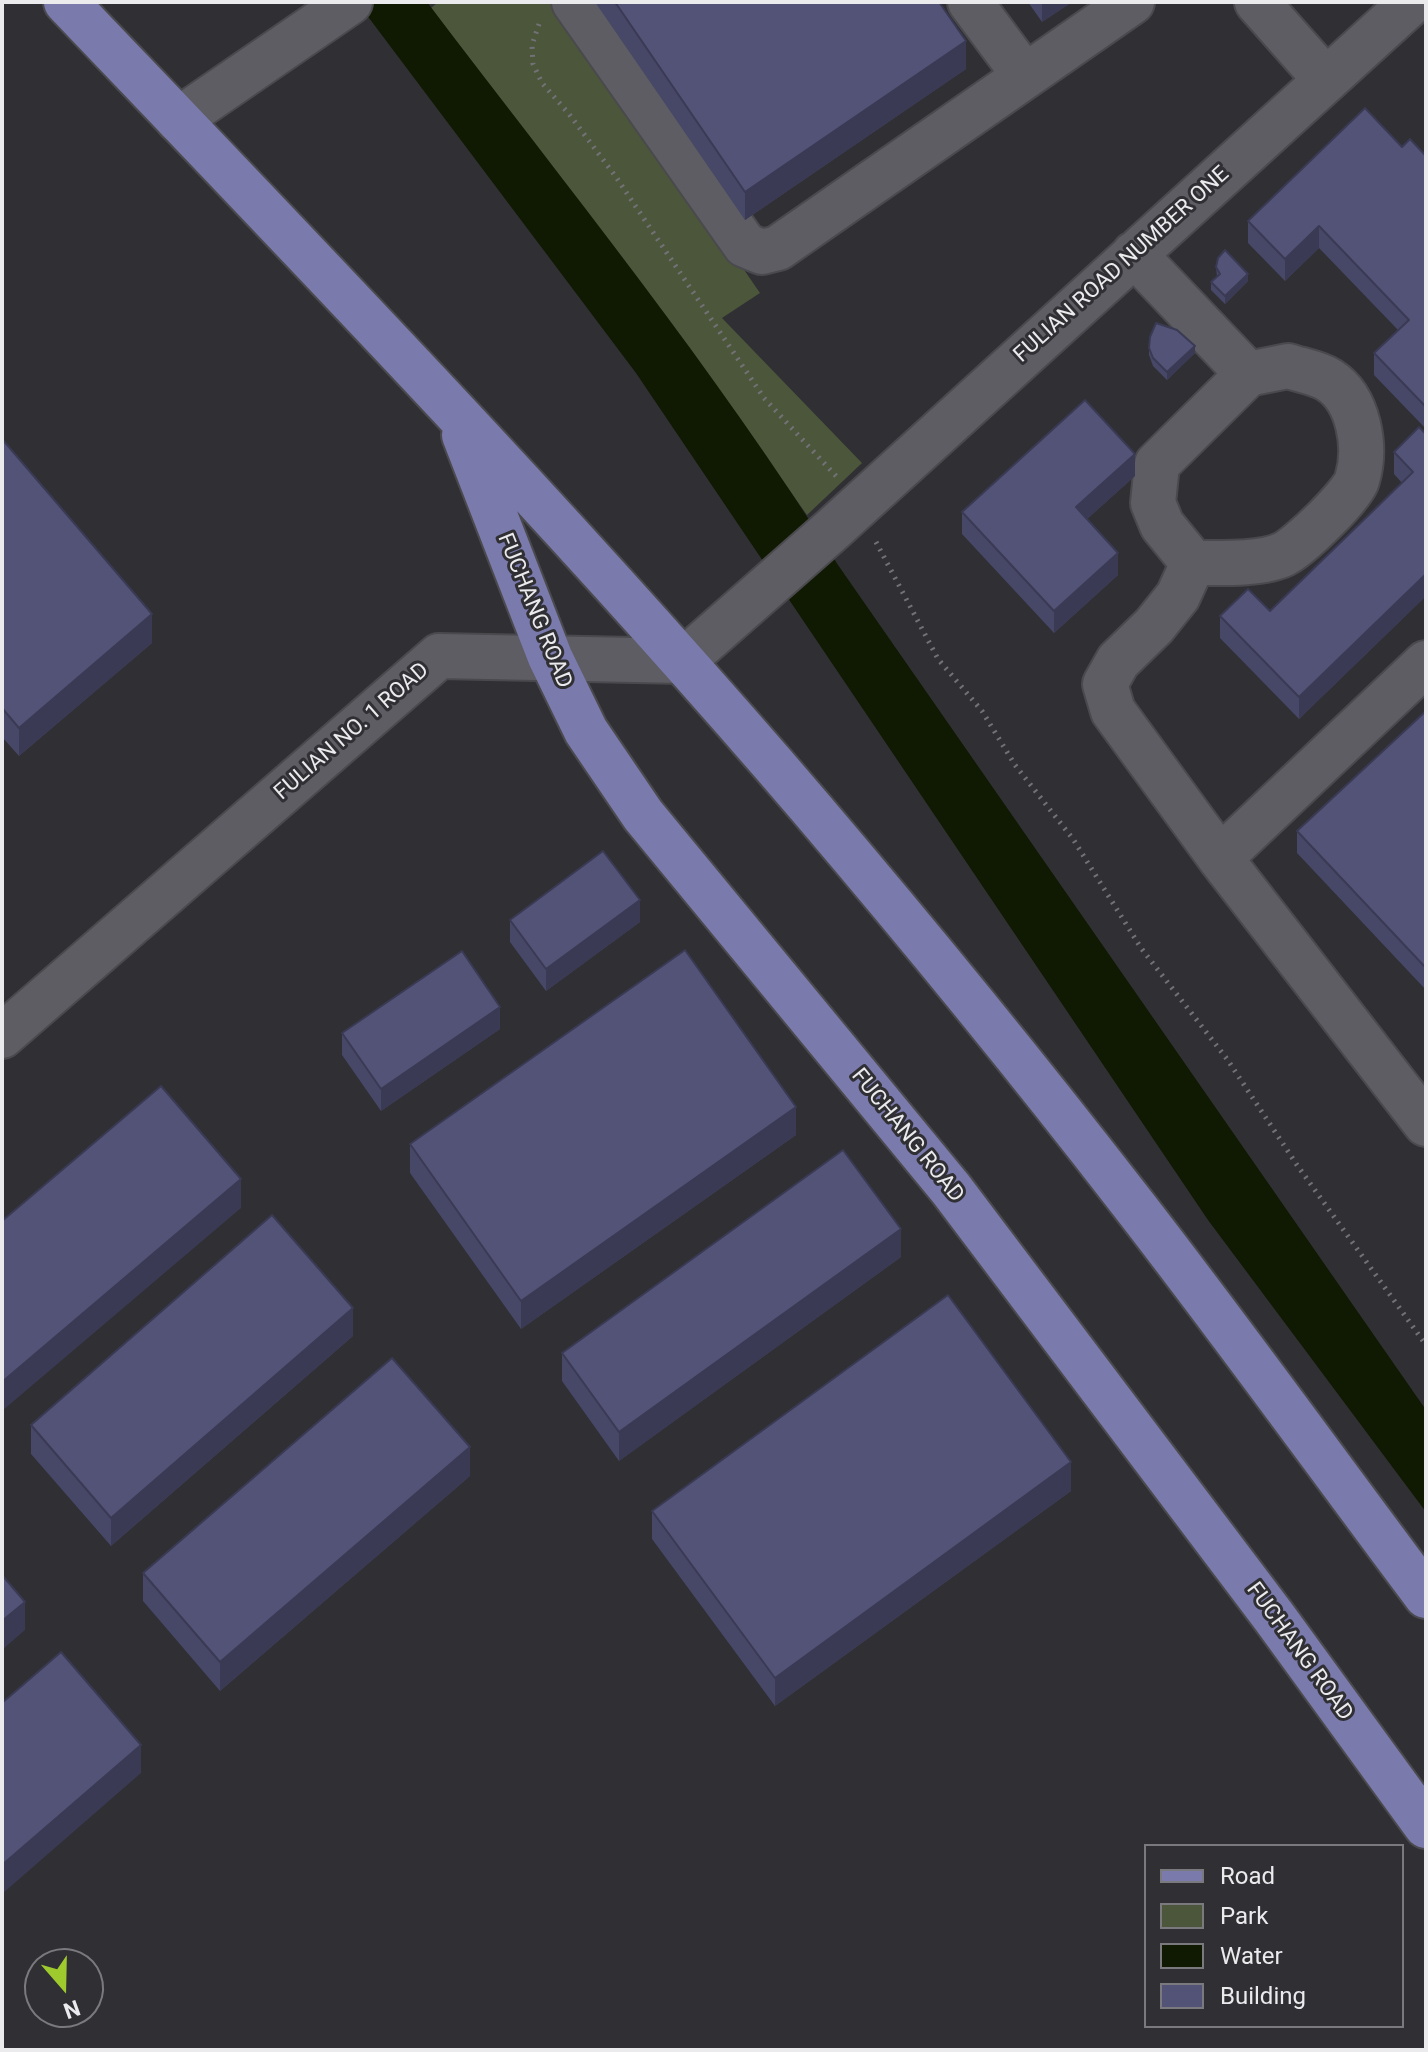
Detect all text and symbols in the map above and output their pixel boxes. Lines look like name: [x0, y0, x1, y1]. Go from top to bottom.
street label: FULIAN ROAD NUMBER ONE: [1009, 161, 1235, 369]
street label: FUCHANG ROAD: [491, 530, 577, 692]
street label: FULIAN NO. 1 ROAD: [269, 658, 435, 806]
street label: FUCHANG ROAD: [845, 1064, 969, 1208]
street label: FUCHANG ROAD: [1240, 1578, 1358, 1726]
legend: [1144, 1844, 1404, 2028]
text: Road: [1220, 1862, 1275, 1890]
text: Park: [1220, 1902, 1268, 1930]
text: Water: [1220, 1942, 1283, 1970]
north arrow: [24, 1948, 104, 2028]
text: Building: [1220, 1982, 1306, 2010]
text: N: [60, 1995, 83, 2024]

